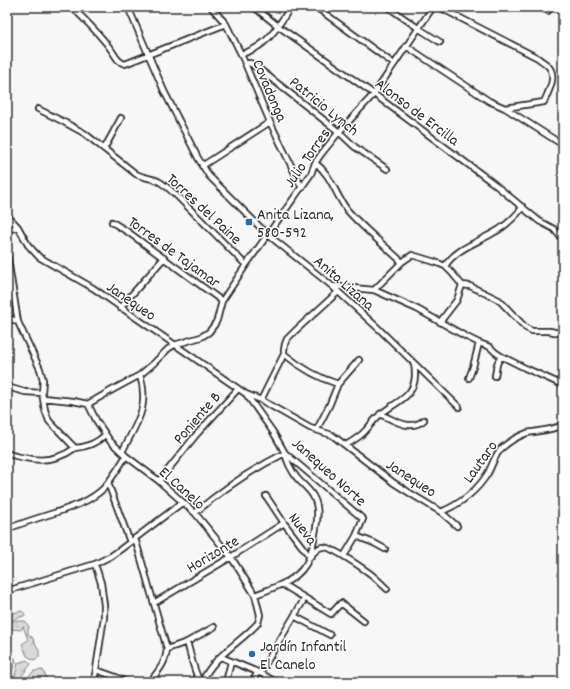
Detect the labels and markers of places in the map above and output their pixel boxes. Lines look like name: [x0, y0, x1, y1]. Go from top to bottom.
place label: Anita Lizana, 580-592: [257, 204, 334, 245]
marker: Anita Lizana, 580-592: [244, 217, 254, 227]
place label: Jardín Infantil El Canelo: [260, 636, 346, 677]
marker: Jardín Infantil El Canelo: [247, 649, 257, 659]

